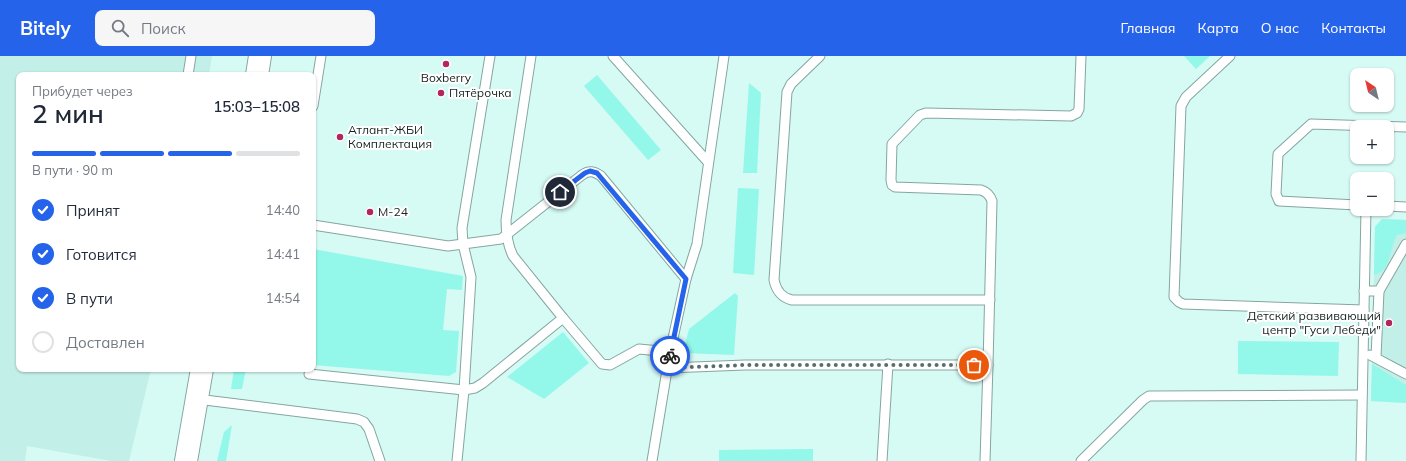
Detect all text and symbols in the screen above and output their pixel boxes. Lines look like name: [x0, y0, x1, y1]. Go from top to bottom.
search box: [95, 10, 375, 46]
text: Bitely: [20, 16, 71, 40]
icon: search: [109, 17, 131, 39]
text: Поиск: [141, 19, 186, 38]
text: Главная: [1121, 19, 1176, 37]
text: Карта: [1198, 19, 1239, 37]
text: О нас: [1261, 19, 1299, 37]
text: Контакты: [1321, 19, 1386, 37]
marker: Boxberry: [441, 59, 451, 69]
north arrow: [1350, 68, 1394, 112]
map controls: [1350, 68, 1394, 216]
place label: Boxberry: [421, 70, 472, 85]
text: Прибудет через: [32, 83, 133, 99]
place label: Пятёрочка: [449, 85, 512, 100]
marker: Пятёрочка: [436, 88, 446, 98]
text: 2 мин: [32, 97, 104, 130]
text: 15:03–15:08: [213, 97, 300, 116]
button: +: [1350, 120, 1394, 164]
place label: Атлант-ЖБИ Комплектация: [348, 122, 432, 151]
marker: Атлант-ЖБИ Комплектация: [335, 132, 345, 142]
text: В пути · 90 m: [32, 162, 113, 178]
button: −: [1350, 172, 1394, 216]
pin: [543, 175, 577, 209]
icon: home: [549, 181, 571, 203]
icon: check: [32, 199, 54, 221]
text: Принят: [66, 201, 120, 220]
text: 14:40: [266, 202, 300, 218]
place label: М-24: [378, 204, 408, 219]
marker: М-24: [365, 207, 375, 217]
icon: check: [32, 243, 54, 265]
text: Готовится: [66, 245, 137, 264]
text: 14:41: [266, 246, 300, 262]
icon: check: [32, 287, 54, 309]
text: В пути: [66, 289, 113, 308]
text: 14:54: [266, 290, 300, 306]
place label: Детский развивающий центр "Гуси Лебеди": [1247, 308, 1381, 337]
marker: Детский развивающий центр "Гуси Лебеди": [1384, 318, 1394, 328]
text: Доставлен: [66, 333, 145, 352]
courier: [650, 336, 690, 376]
icon: bike: [659, 345, 681, 367]
pin: [957, 348, 991, 382]
icon: bag: [963, 354, 985, 376]

